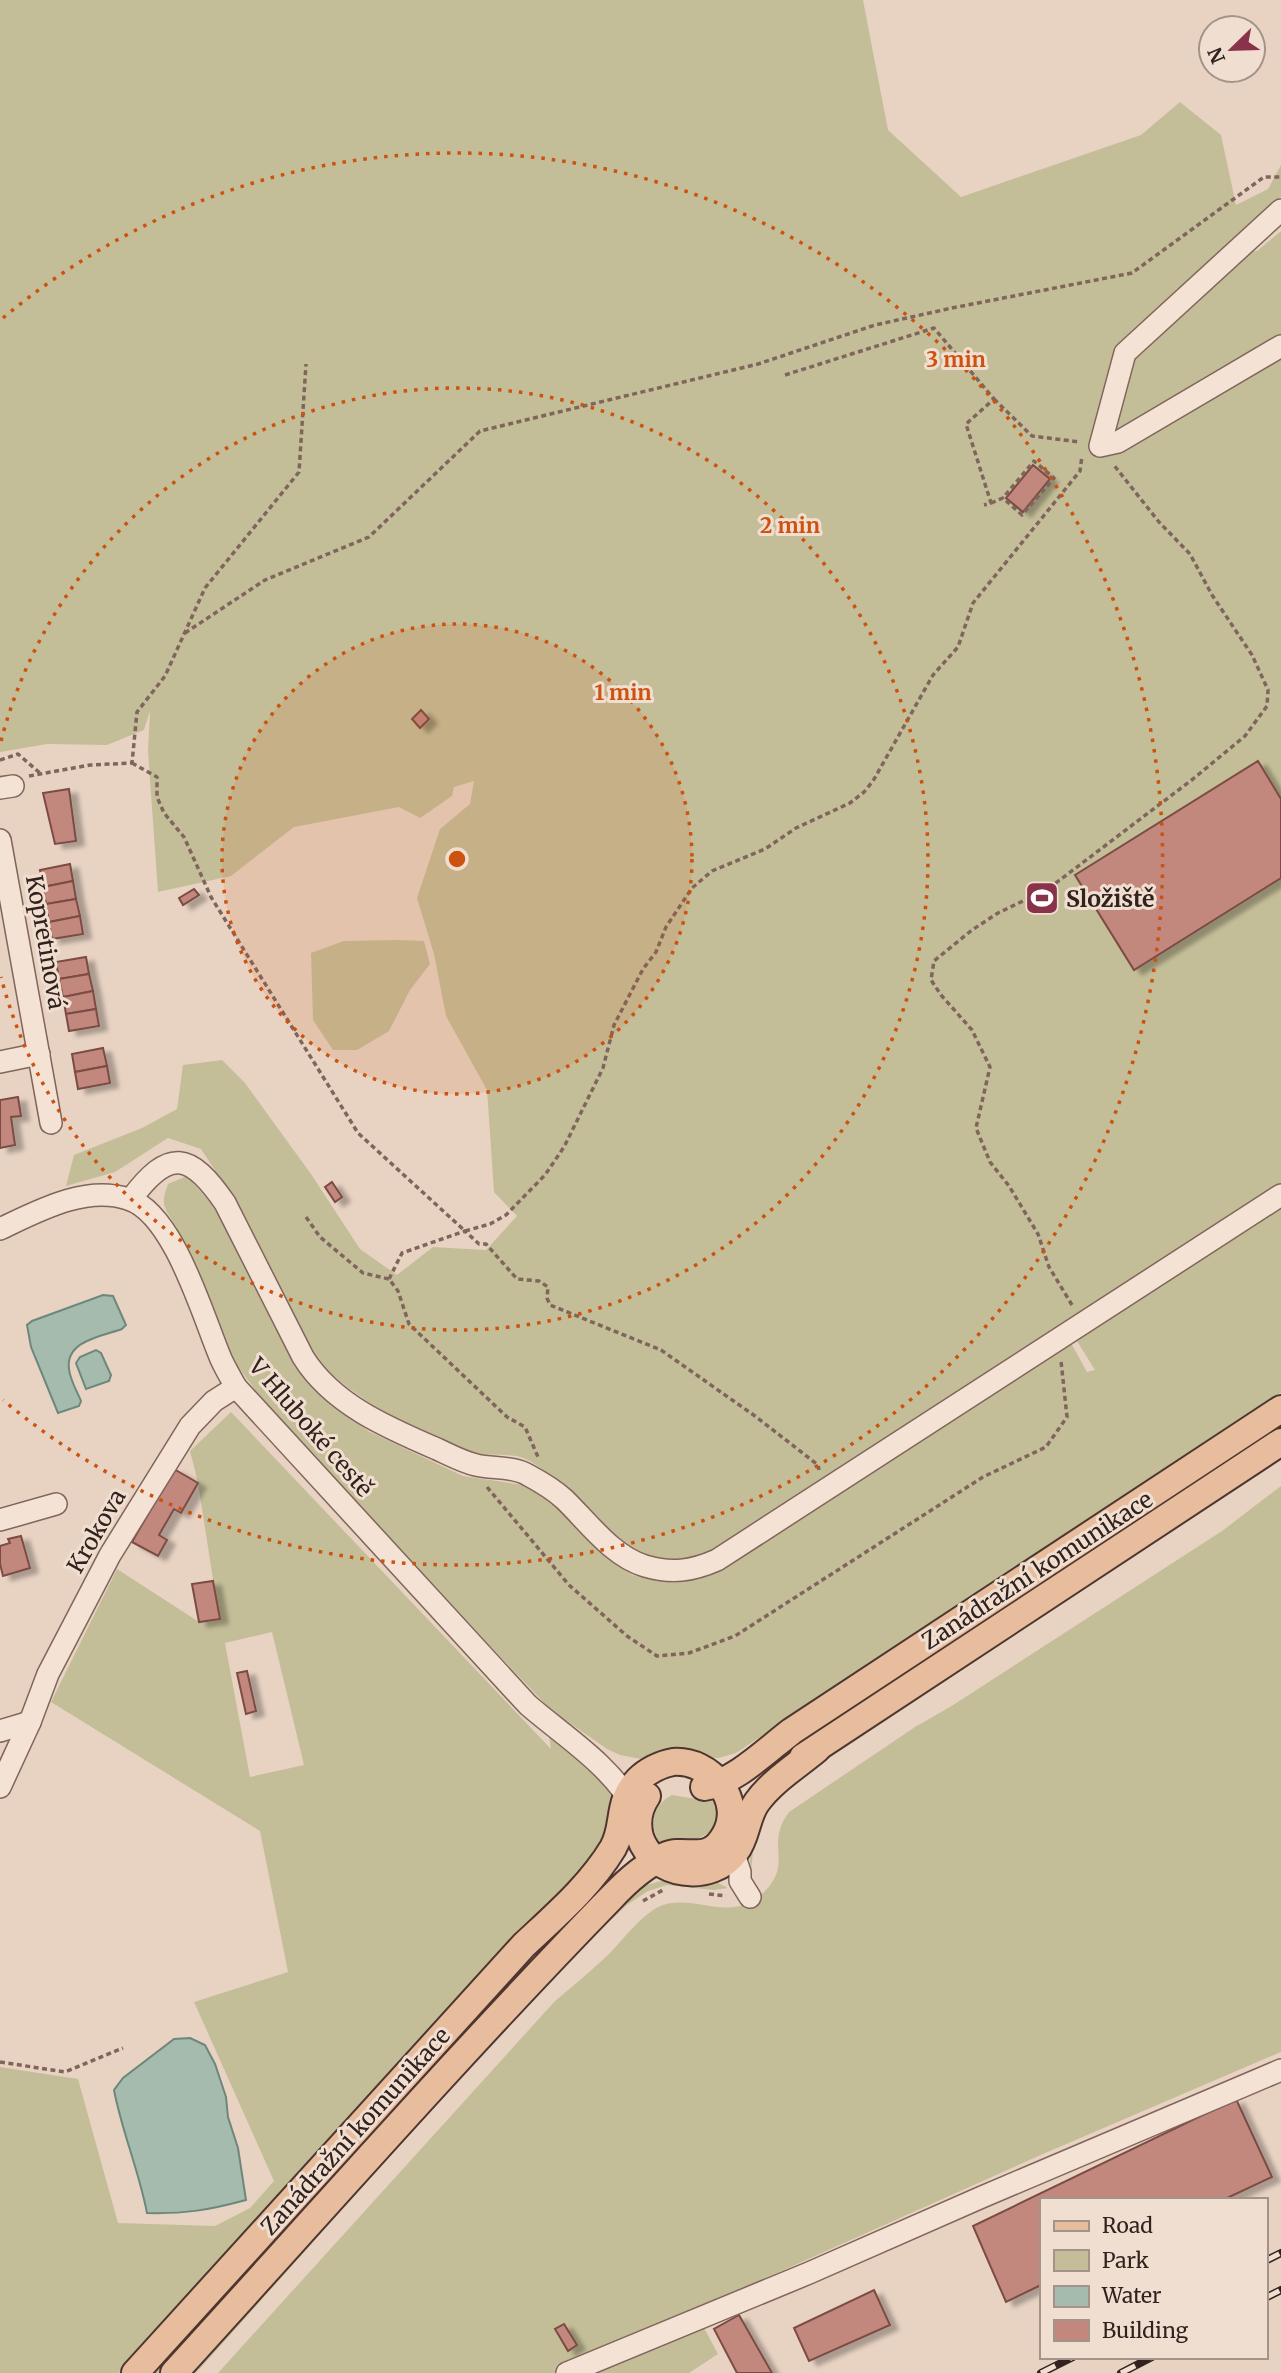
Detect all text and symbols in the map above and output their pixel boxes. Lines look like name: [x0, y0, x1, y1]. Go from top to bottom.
north arrow: [1197, 14, 1267, 84]
text: N: [1202, 44, 1230, 67]
text: 3 min: [926, 346, 986, 373]
text: 2 min: [760, 512, 820, 539]
text: 1 min: [594, 679, 652, 706]
centre of rings: [445, 847, 469, 871]
street label: Kopretinová: [20, 873, 72, 1011]
sports icon: Složiště: [1023, 879, 1061, 917]
place label: Složiště: [1066, 884, 1154, 913]
street label: V Hluboké cestě: [242, 1351, 379, 1502]
street label: Krokova: [60, 1484, 132, 1578]
street label: Zanádražní komunikace: [916, 1484, 1158, 1656]
street label: Zanádražní komunikace: [254, 2021, 456, 2241]
legend: [1040, 2198, 1267, 2359]
text: Road: [1102, 2212, 1153, 2239]
text: Park: [1102, 2247, 1149, 2274]
text: Water: [1101, 2282, 1161, 2309]
text: Building: [1102, 2317, 1189, 2344]

